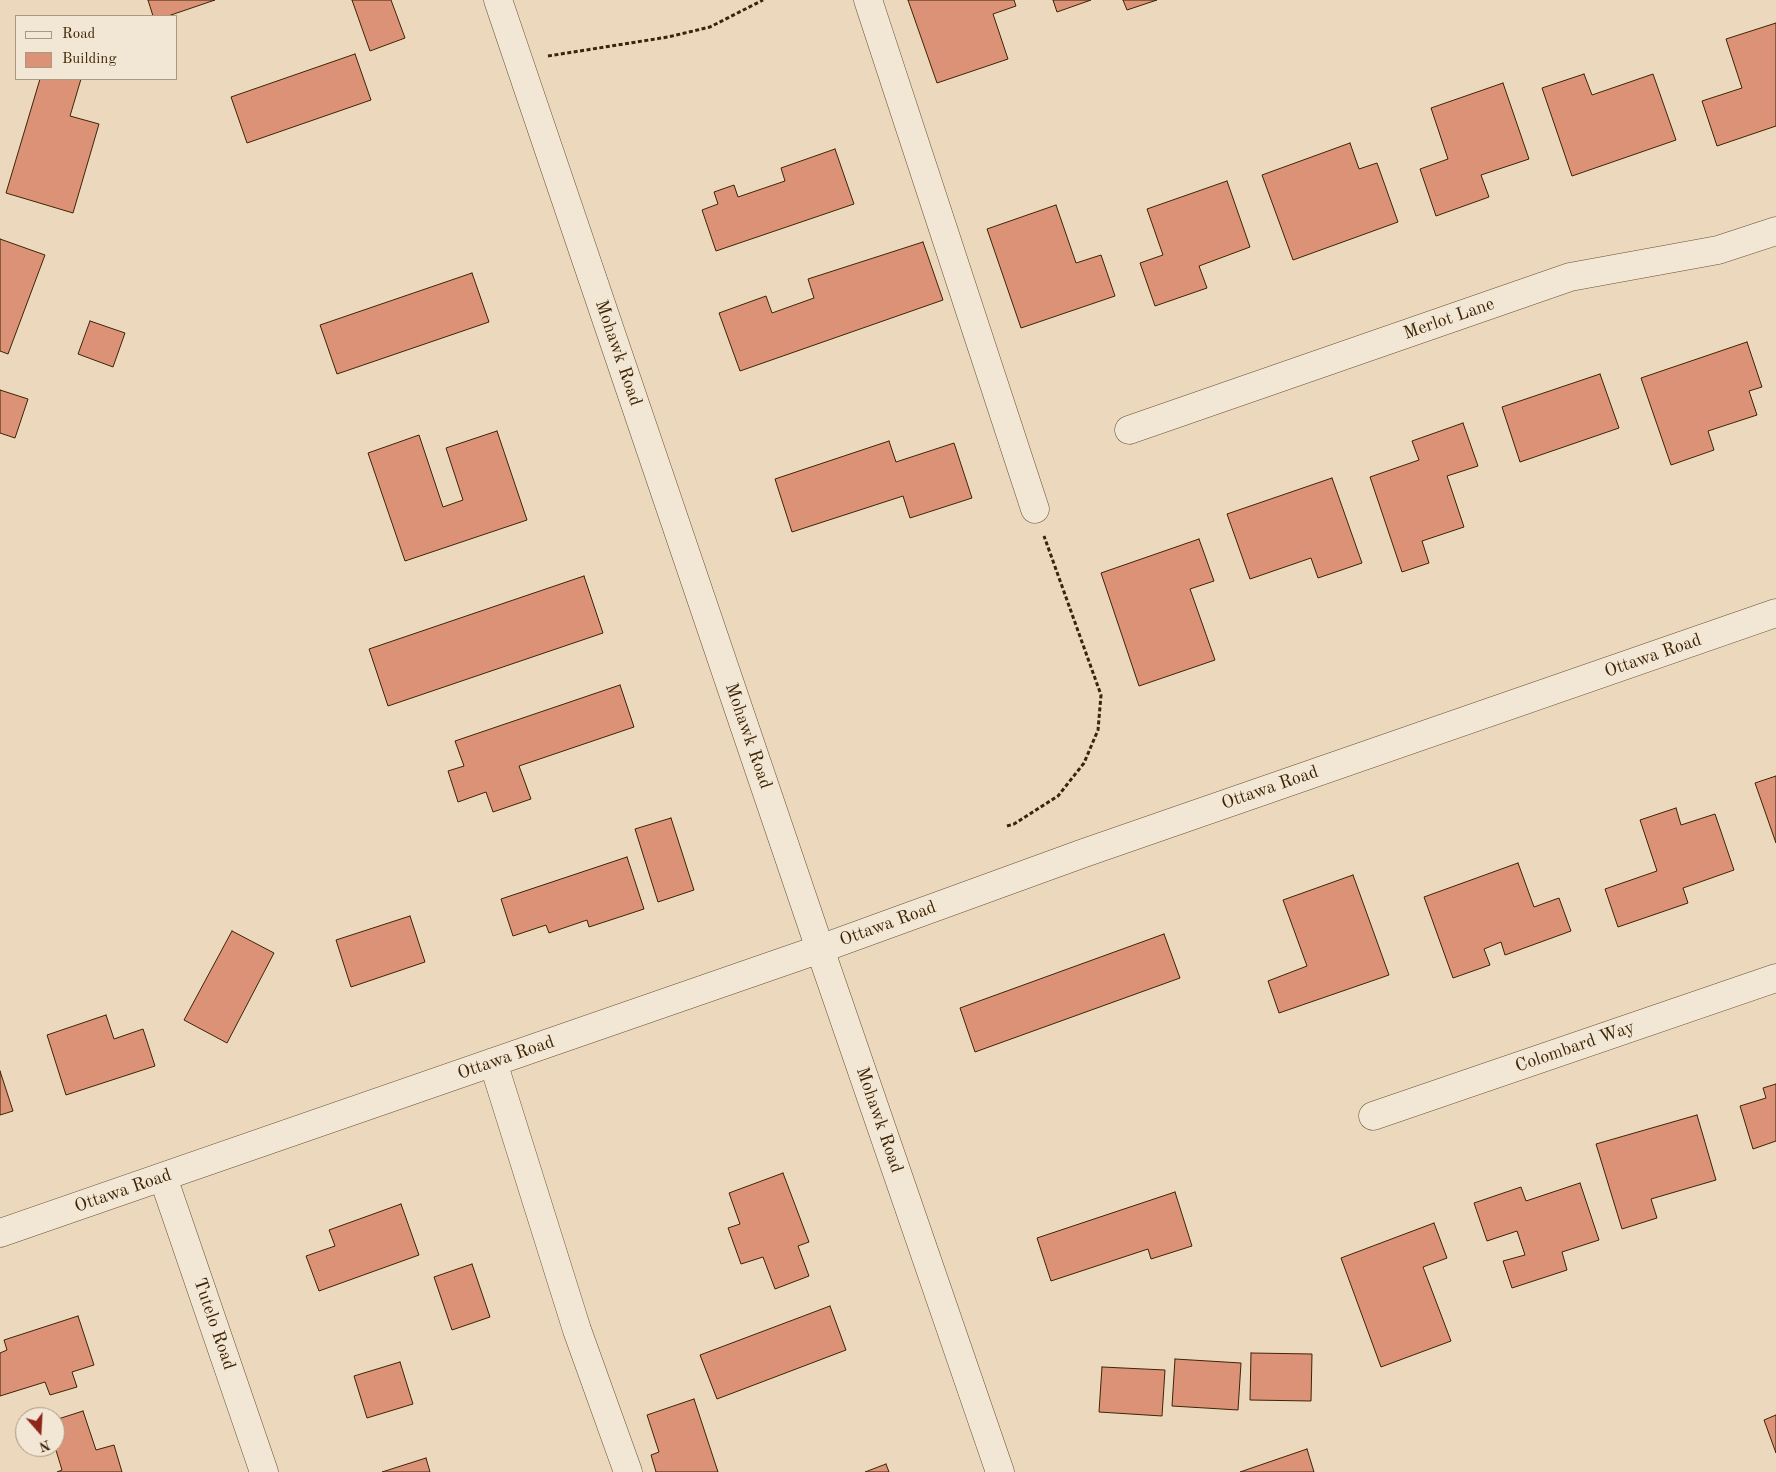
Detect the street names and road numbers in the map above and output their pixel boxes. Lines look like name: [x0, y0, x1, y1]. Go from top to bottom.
street label: Merlot Lane: [1401, 293, 1497, 345]
street label: Mohawk Road: [590, 297, 646, 409]
street label: Ottawa Road: [1602, 629, 1704, 683]
street label: Mohawk Road: [720, 680, 776, 792]
street label: Ottawa Road: [1219, 761, 1321, 815]
street label: Ottawa Road: [837, 897, 939, 951]
street label: Colombard Way: [1512, 1016, 1638, 1078]
street label: Ottawa Road: [455, 1031, 557, 1085]
street label: Mohawk Road: [851, 1064, 907, 1176]
street label: Ottawa Road: [72, 1164, 174, 1218]
street label: Tutelo Road: [188, 1275, 240, 1373]

